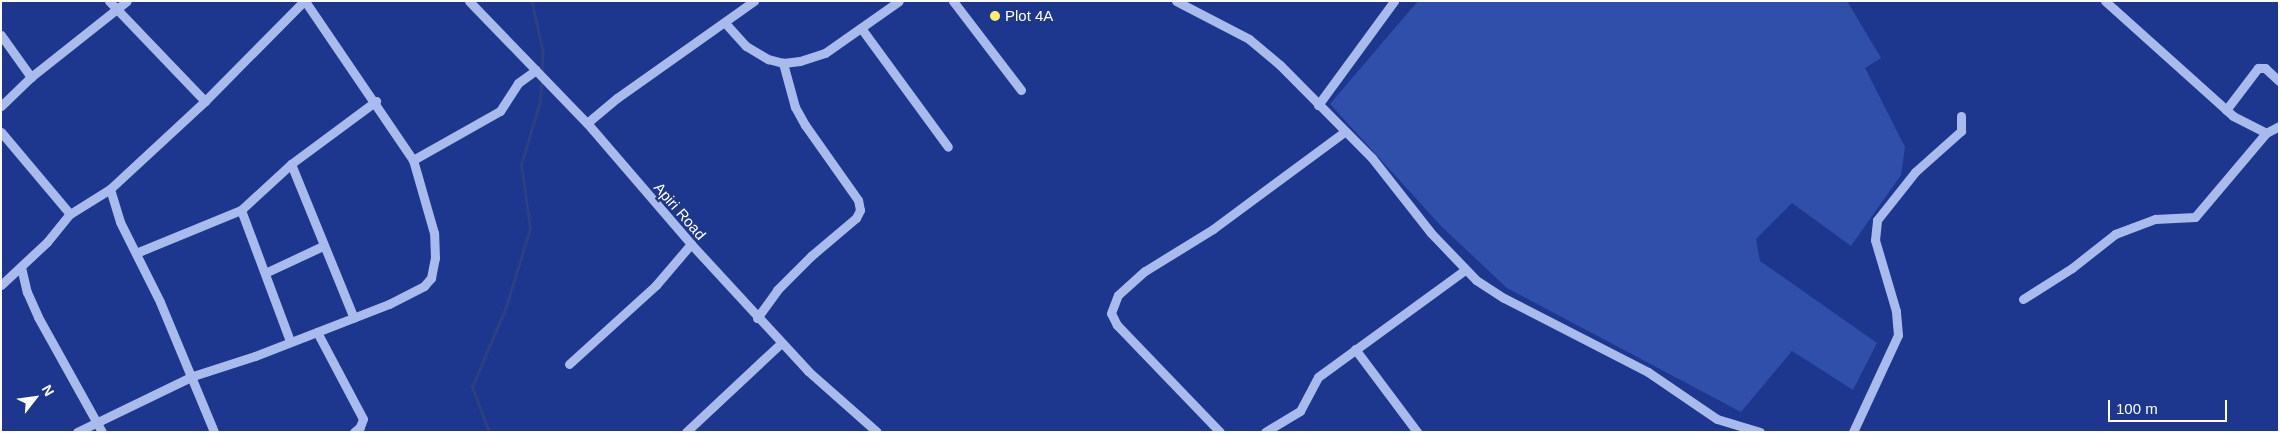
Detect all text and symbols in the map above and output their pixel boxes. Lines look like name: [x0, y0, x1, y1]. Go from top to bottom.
place label: Plot 4A: [1005, 7, 1053, 25]
marker: Plot 4A: [989, 10, 1001, 22]
street label: Apiri Road: [650, 179, 710, 243]
north arrow: [10, 373, 60, 423]
text: N: [39, 382, 57, 399]
scale bar: [2110, 390, 2229, 422]
text: 100 m: [2116, 400, 2158, 417]

